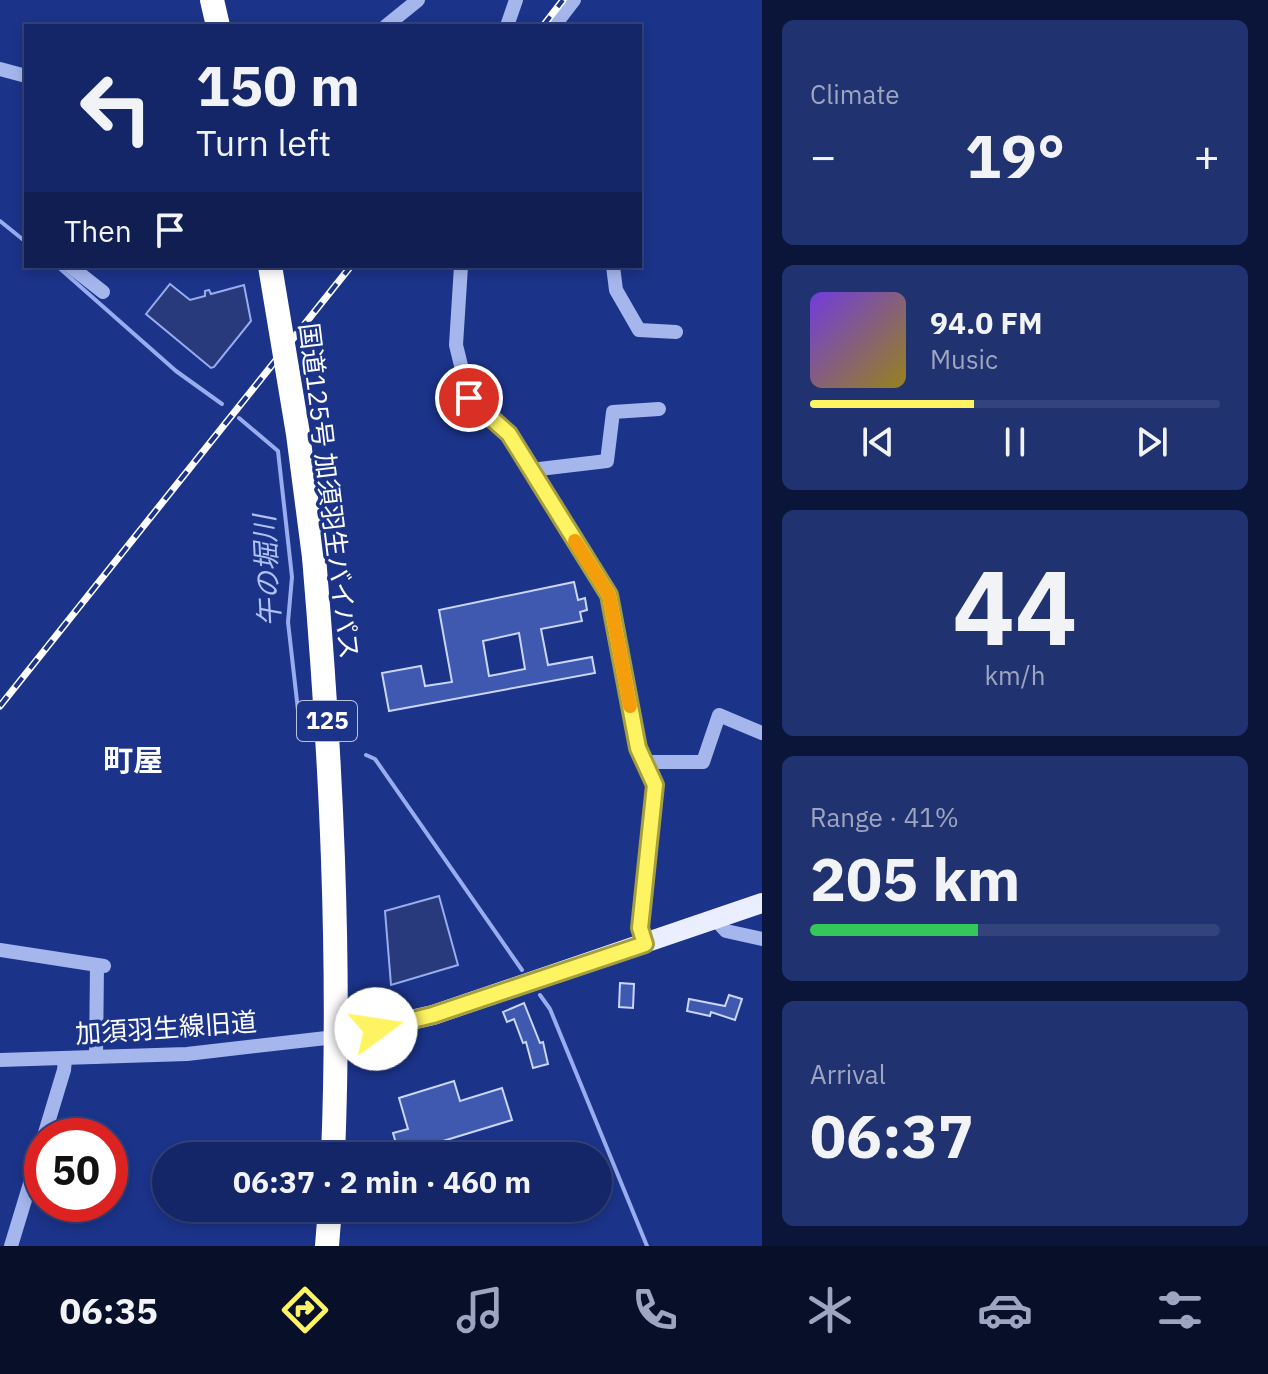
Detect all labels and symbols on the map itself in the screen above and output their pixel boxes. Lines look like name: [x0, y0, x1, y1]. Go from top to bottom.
street label: 国道125号 加須羽生バイパス: [292, 321, 367, 661]
pin: [435, 364, 503, 432]
water label: 午の堀川: [245, 511, 288, 628]
road number: 125: [297, 701, 357, 741]
district label: 町屋: [103, 740, 163, 779]
position arrow: [334, 987, 418, 1071]
street label: 加須羽生線旧道: [74, 1004, 258, 1050]
speed limit sign: 50: [24, 1118, 128, 1222]

